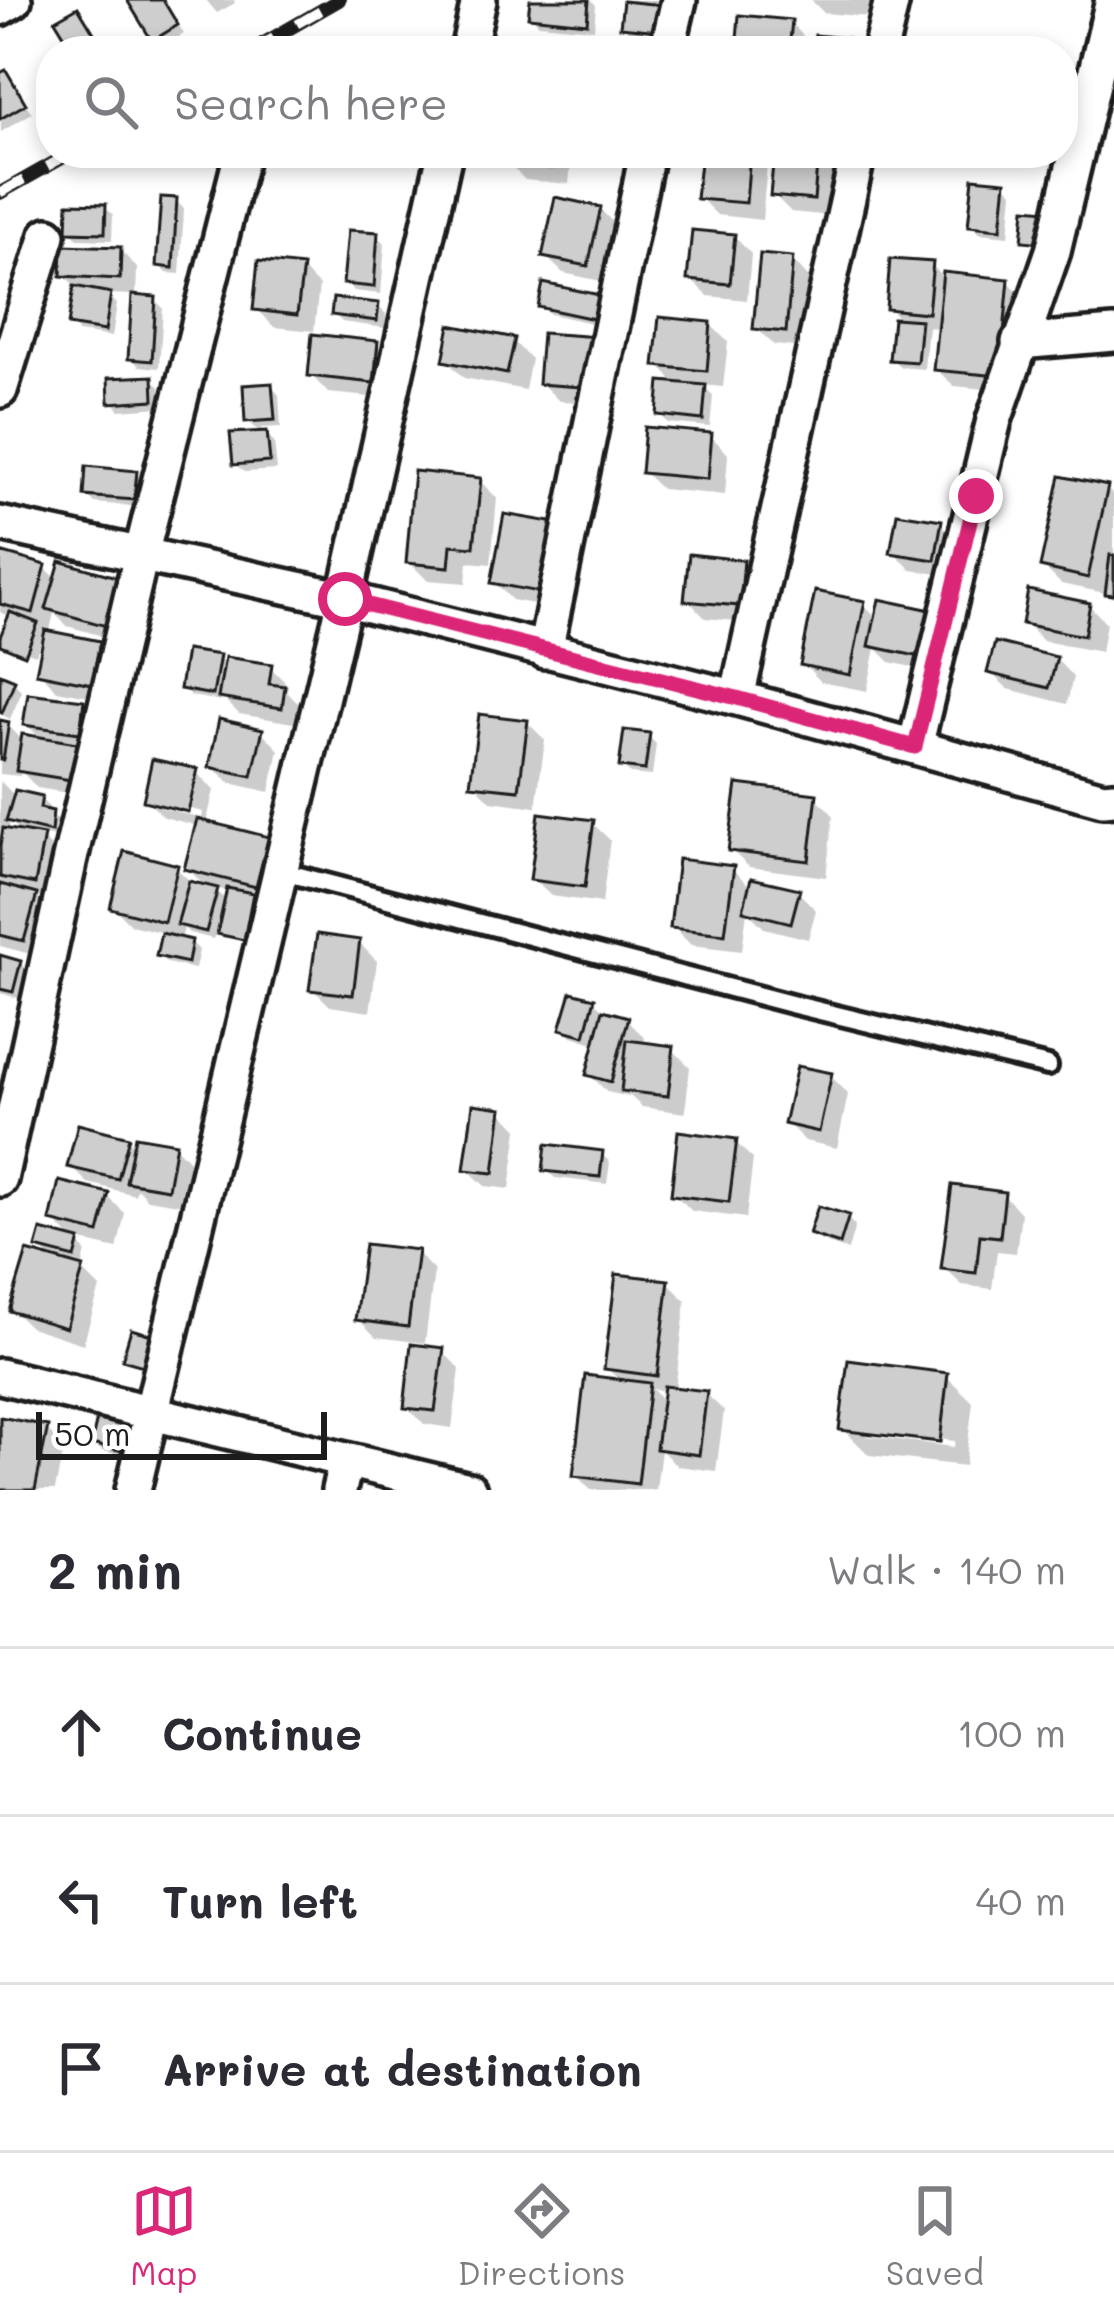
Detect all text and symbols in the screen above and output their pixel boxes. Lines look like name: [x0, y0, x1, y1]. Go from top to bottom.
search box: [36, 36, 1078, 168]
icon: search: [78, 69, 144, 135]
text: Search here: [174, 73, 448, 131]
route end: [949, 469, 1003, 523]
route start: [318, 572, 372, 626]
scale bar: [36, 1406, 327, 1459]
text: 50 m: [54, 1411, 130, 1454]
text: 2 min: [48, 1535, 182, 1602]
text: Walk · 140 m: [827, 1543, 1066, 1594]
icon: ahead: [48, 1699, 114, 1765]
text: Continue: [162, 1703, 362, 1761]
text: 100 m: [957, 1706, 1066, 1757]
icon: left: [48, 1867, 114, 1933]
text: Turn left: [162, 1871, 358, 1929]
text: 40 m: [975, 1874, 1066, 1925]
icon: arrive: [48, 2035, 114, 2101]
text: Arrive at destination: [162, 2039, 642, 2097]
tab: Map: [130, 2178, 197, 2293]
tab: Directions: [458, 2178, 625, 2293]
tab: Saved: [886, 2178, 984, 2293]

